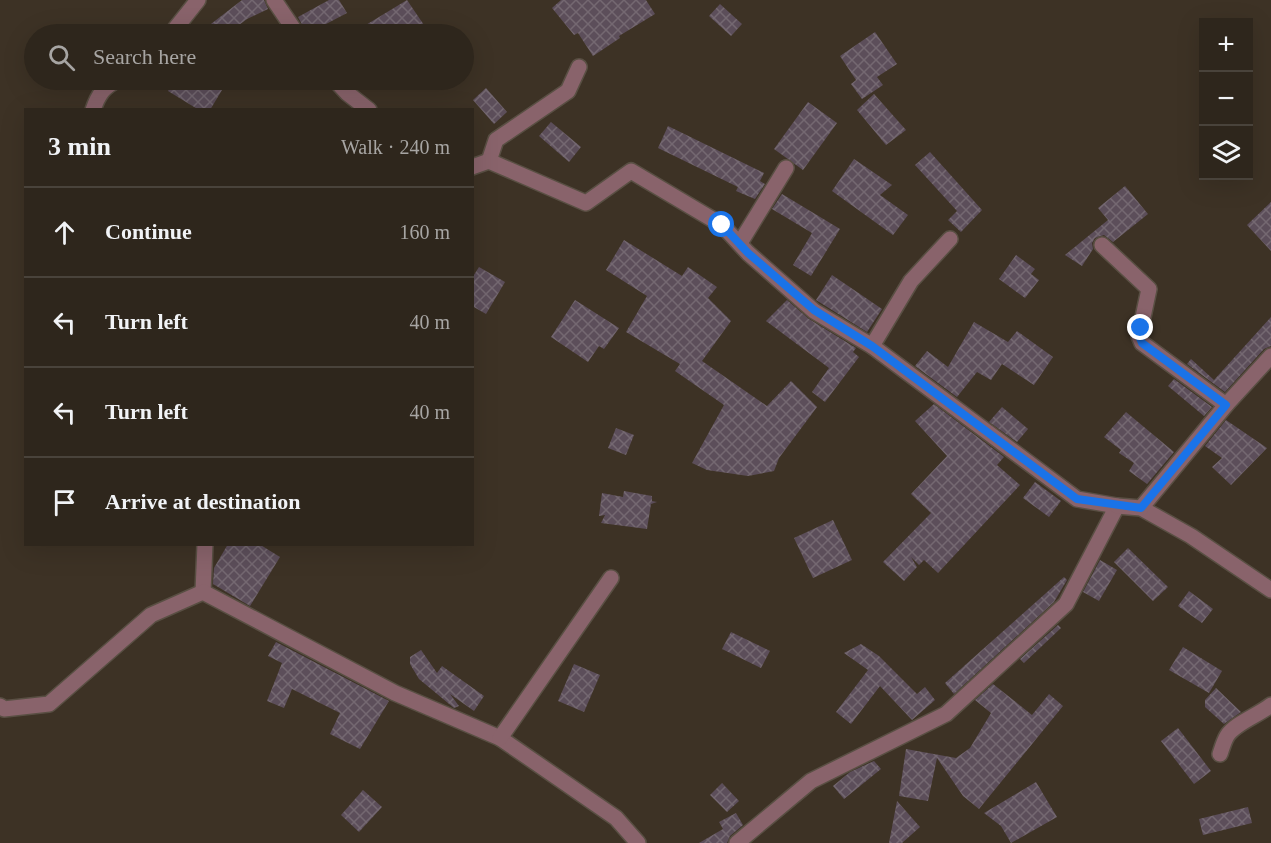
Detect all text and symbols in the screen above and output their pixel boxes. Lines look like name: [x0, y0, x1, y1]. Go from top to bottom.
map controls: [1199, 18, 1253, 180]
button: +: [1199, 18, 1253, 72]
search box: [24, 24, 474, 90]
icon: search: [45, 41, 78, 74]
text: Search here: [93, 44, 196, 69]
button: −: [1199, 72, 1253, 126]
button: layers: [1199, 126, 1253, 180]
text: 3 min: [48, 132, 111, 161]
text: Walk · 240 m: [341, 136, 450, 158]
route start: [708, 211, 734, 237]
icon: ahead: [48, 216, 81, 249]
text: Continue: [105, 219, 192, 244]
text: 160 m: [399, 221, 450, 243]
icon: left: [48, 306, 81, 339]
text: Turn left: [105, 309, 188, 334]
text: 40 m: [409, 311, 450, 333]
route end: [1127, 314, 1153, 340]
icon: left: [48, 396, 81, 429]
text: Turn left: [105, 399, 188, 424]
text: 40 m: [409, 401, 450, 423]
icon: arrive: [48, 486, 81, 519]
text: Arrive at destination: [105, 489, 301, 514]

